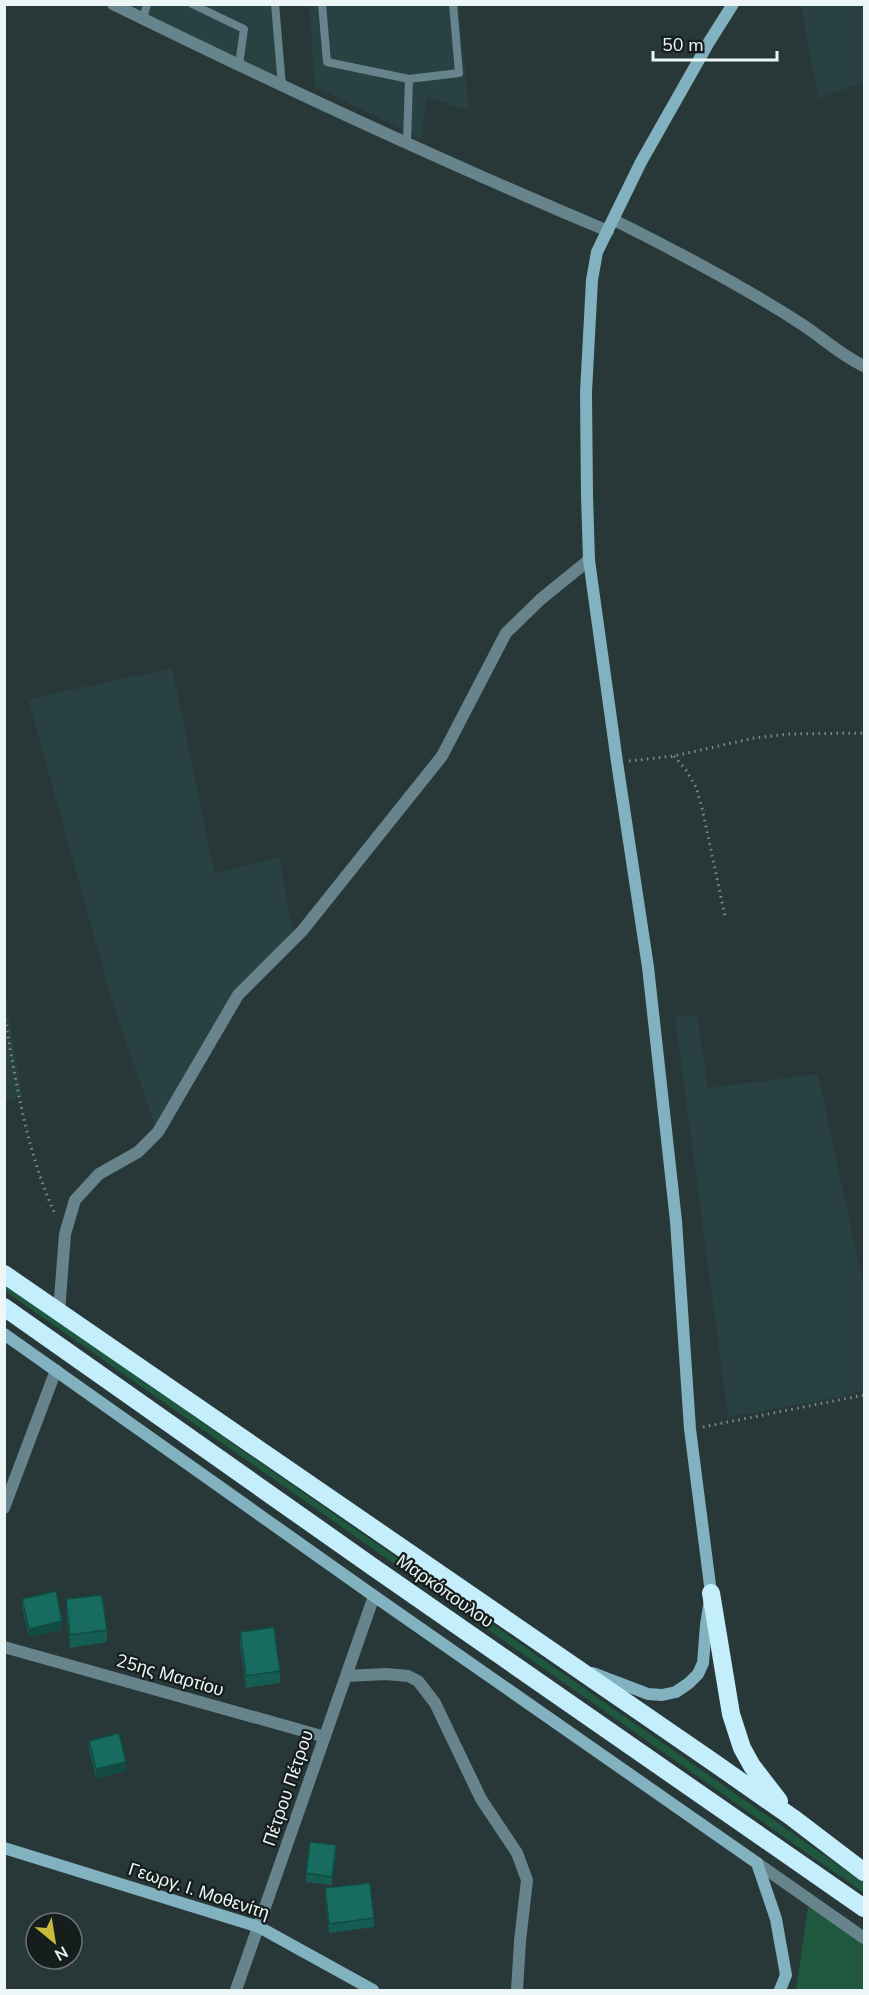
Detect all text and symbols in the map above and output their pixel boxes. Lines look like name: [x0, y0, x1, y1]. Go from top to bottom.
scale bar: [653, 24, 778, 62]
text: 50 m: [662, 33, 704, 57]
street label: Μαρκόπουλου: [392, 1549, 498, 1633]
street label: 25ης Μαρτίου: [113, 1648, 227, 1702]
street label: Πέτρου Πέτρου: [257, 1727, 319, 1849]
street label: Γεωργ. Ι. Μοθενίτη: [125, 1857, 273, 1925]
north arrow: [24, 1911, 84, 1971]
text: N: [50, 1941, 72, 1966]

